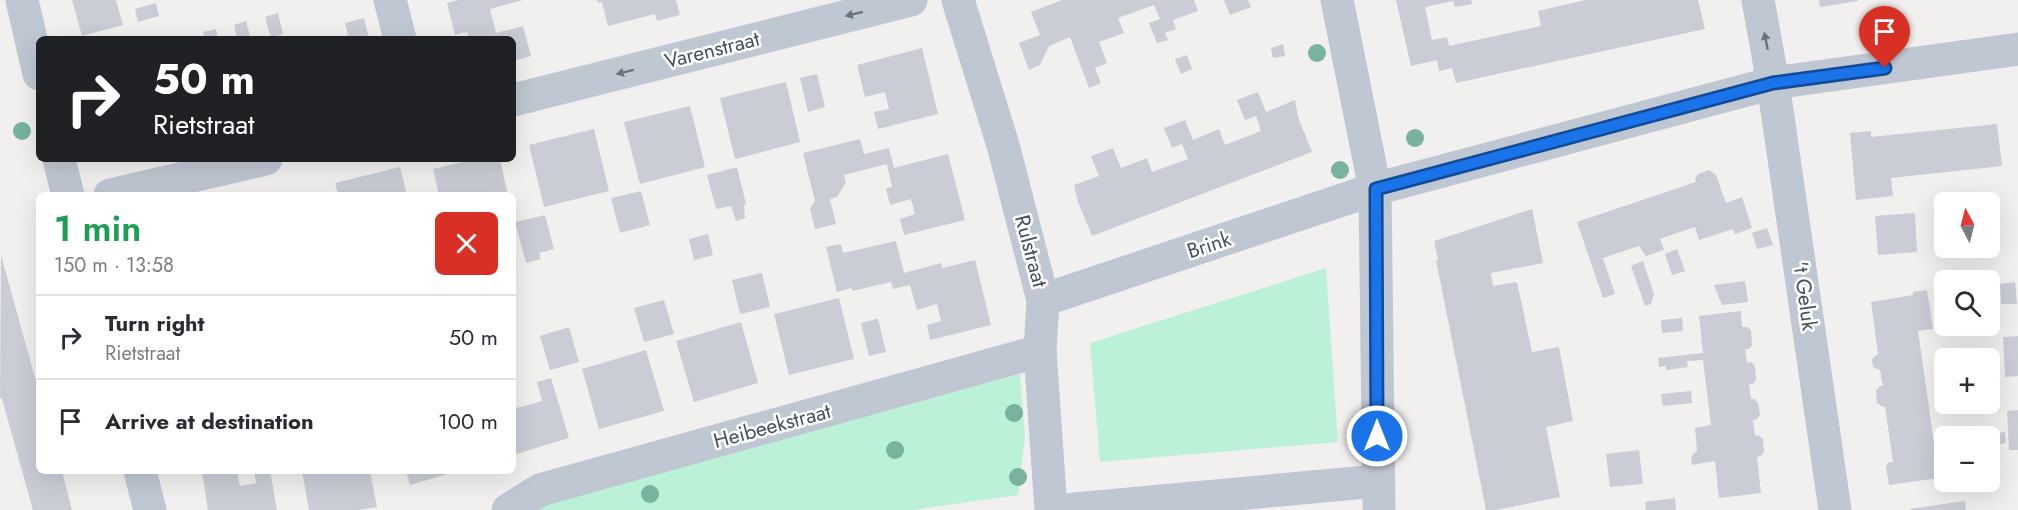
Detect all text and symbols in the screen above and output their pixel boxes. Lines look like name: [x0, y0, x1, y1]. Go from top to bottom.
pin: [1859, 6, 1910, 68]
one-way arrow: [845, 10, 864, 20]
icon: arrive: [1868, 15, 1901, 48]
street label: Varenstraat: [662, 24, 762, 76]
one-way arrow: [1761, 32, 1770, 51]
text: 50 m: [153, 49, 255, 110]
icon: right: [54, 60, 132, 138]
one-way arrow: [615, 68, 633, 77]
text: Rietstraat: [153, 105, 255, 144]
north arrow: [1934, 192, 2000, 258]
map controls: [1934, 192, 2000, 492]
text: 1 min: [54, 202, 141, 254]
button: close: [435, 212, 498, 275]
street label: Rulstraat: [1007, 212, 1055, 290]
street label: Brink: [1183, 224, 1236, 266]
text: 150 m · 13:58: [54, 251, 174, 280]
street label: 't Geluk: [1785, 259, 1825, 333]
button: search: [1934, 270, 2000, 336]
text: Turn right: [105, 307, 205, 339]
icon: right: [54, 321, 87, 354]
text: 50 m: [449, 321, 498, 353]
text: Rietstraat: [105, 339, 180, 368]
button: +: [1934, 348, 2000, 414]
street label: Heibeekstraat: [710, 396, 834, 456]
position arrow: [1345, 404, 1409, 468]
icon: arrive: [54, 405, 87, 438]
text: Arrive at destination: [105, 405, 314, 437]
text: 100 m: [438, 405, 498, 437]
button: −: [1934, 426, 2000, 492]

